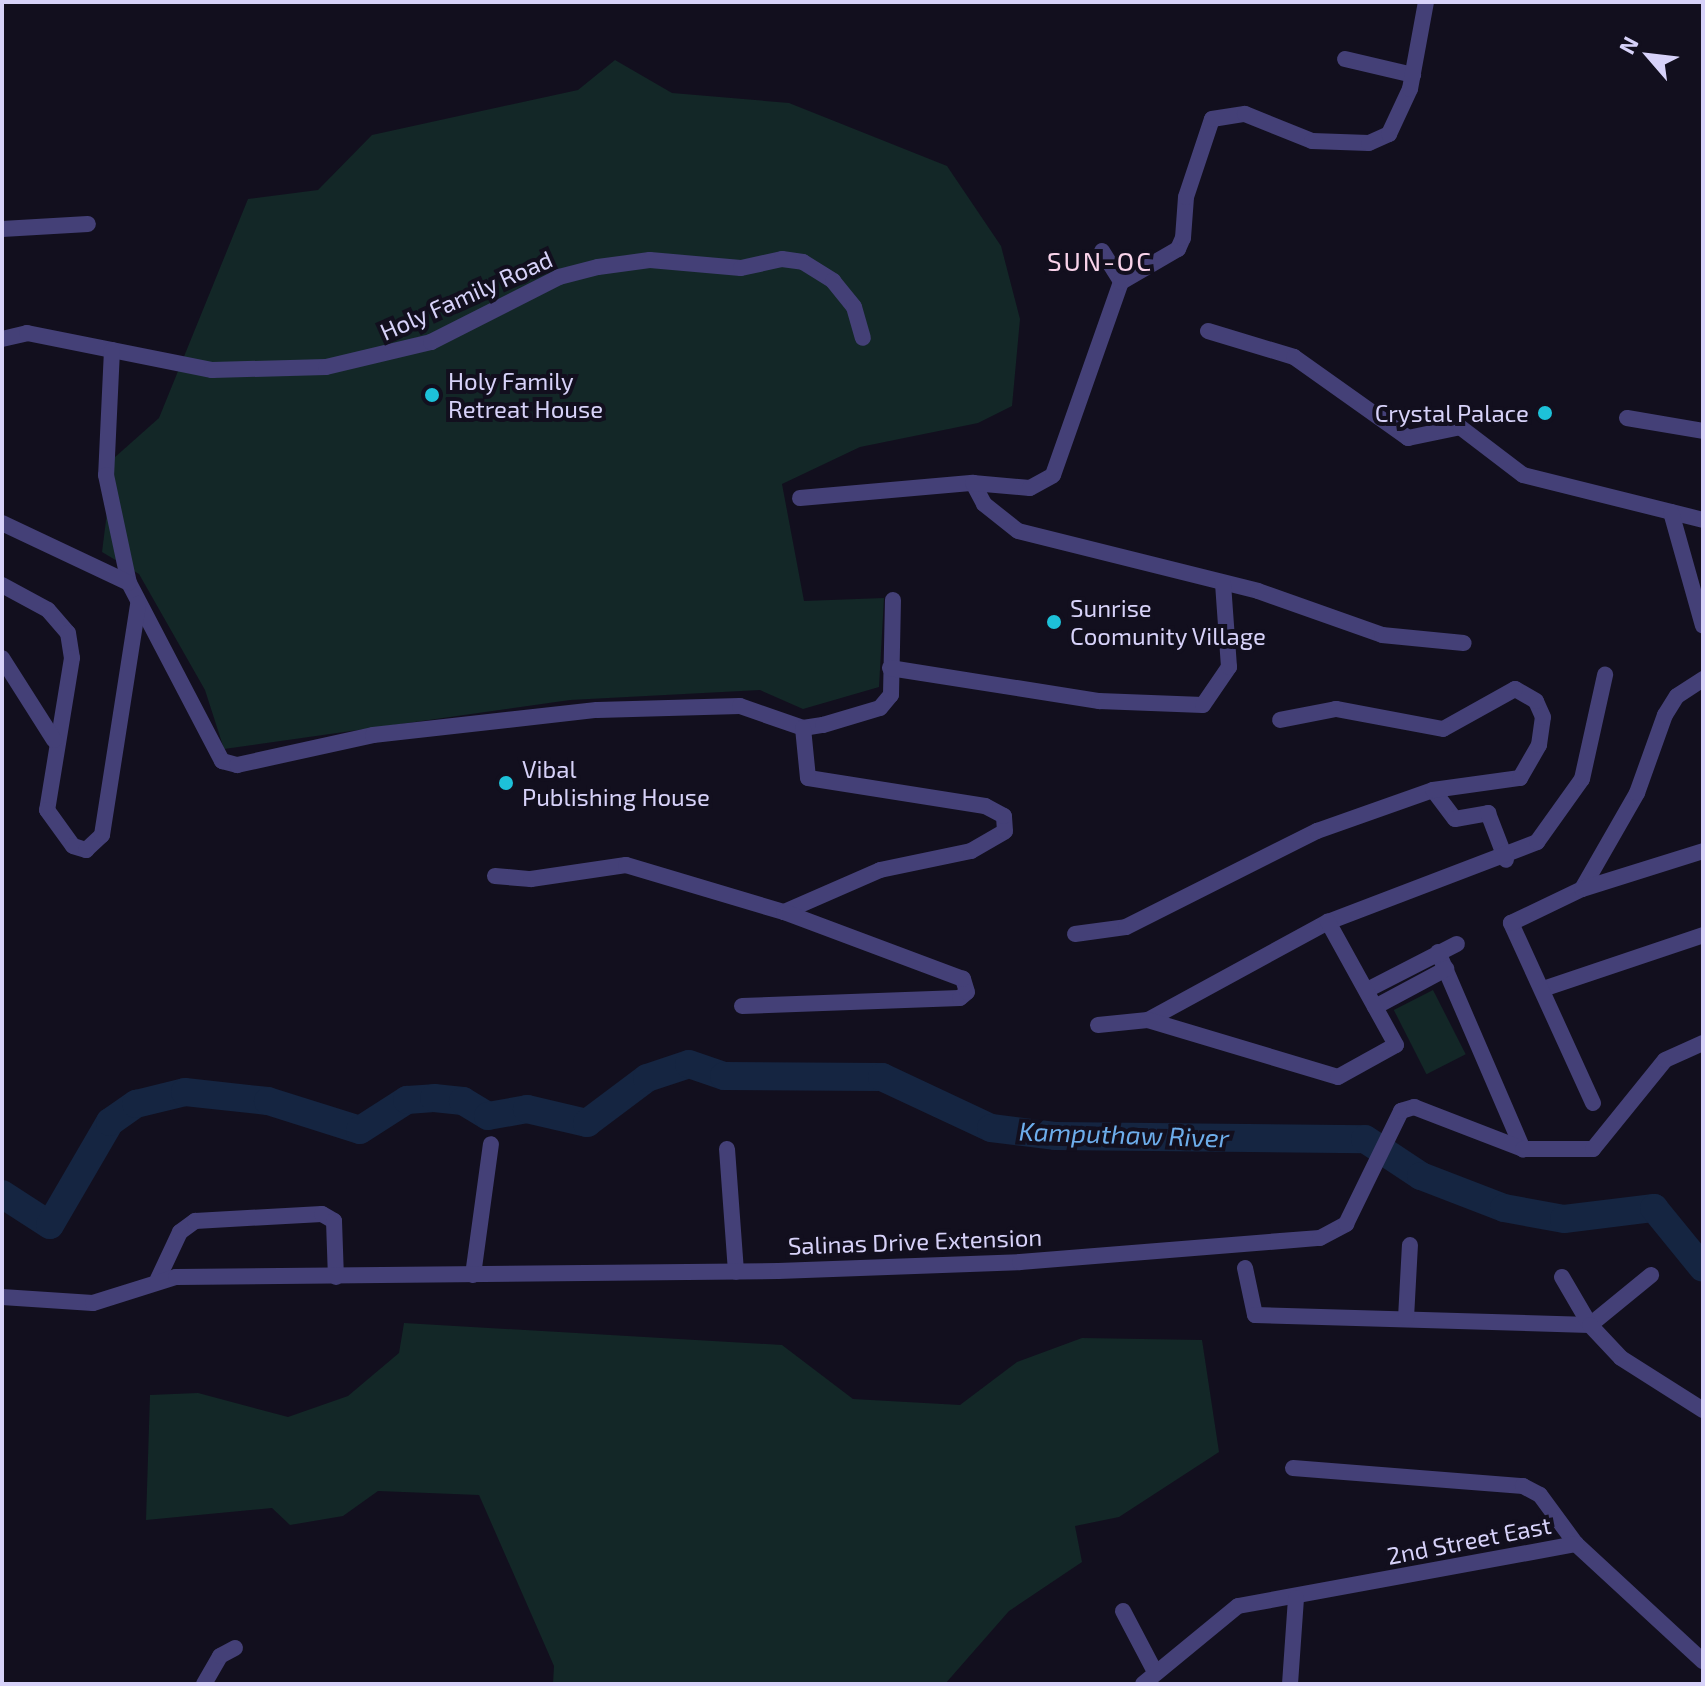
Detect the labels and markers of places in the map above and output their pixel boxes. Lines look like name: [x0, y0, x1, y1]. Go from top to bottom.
place label: Holy Family Retreat House: [448, 367, 603, 423]
marker: Holy Family Retreat House: [423, 386, 441, 404]
place label: Crystal Palace: [1374, 399, 1529, 427]
marker: Crystal Palace: [1536, 404, 1554, 422]
place label: Sunrise Coomunity Village: [1070, 594, 1267, 650]
marker: Sunrise Coomunity Village: [1045, 613, 1063, 631]
place label: Vibal Publishing House: [522, 755, 710, 811]
marker: Vibal Publishing House: [497, 774, 515, 792]

